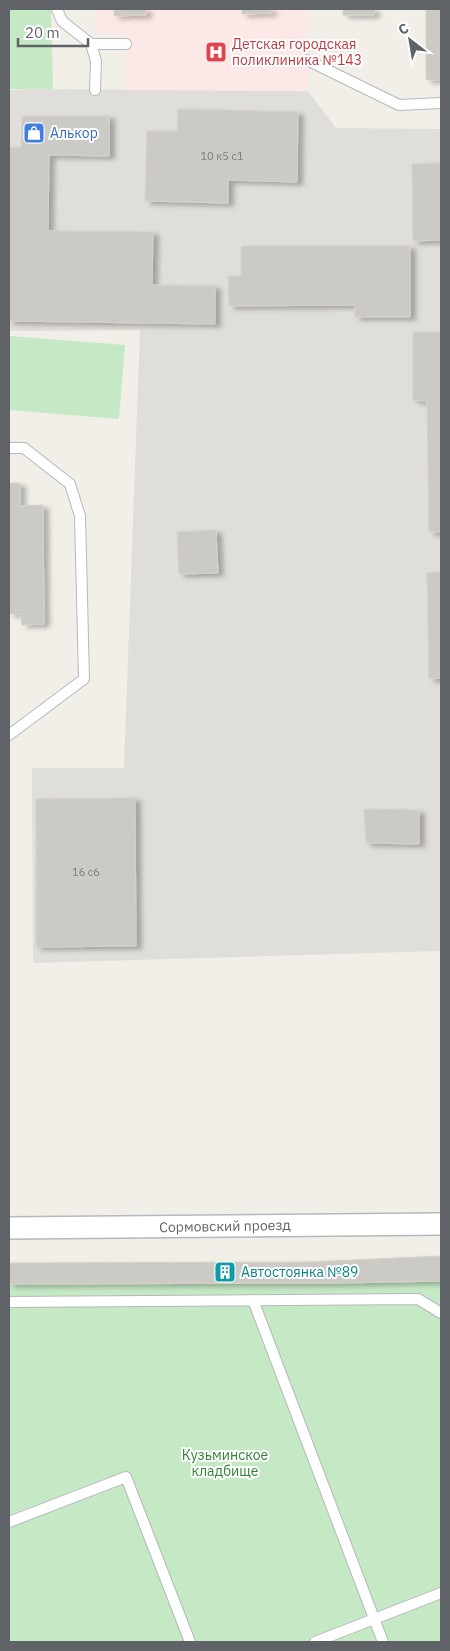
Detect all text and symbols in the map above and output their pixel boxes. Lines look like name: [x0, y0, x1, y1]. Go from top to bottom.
scale bar: [18, 15, 88, 47]
north arrow: [385, 15, 435, 65]
text: С: [395, 19, 412, 39]
text: 20 m: [25, 23, 60, 42]
place label: Детская городская поликлиника №143: [232, 35, 362, 69]
hospital icon: Детская городская поликлиника №143: [204, 40, 228, 64]
shop icon: Алькор: [22, 121, 46, 145]
place label: Алькор: [50, 124, 98, 142]
house number: 10 к5 с1: [200, 149, 244, 163]
house number: 16 с6: [72, 865, 100, 879]
street label: Сормовский проезд: [159, 1216, 291, 1236]
building icon: Автостоянка №89: [213, 1260, 237, 1284]
place label: Автостоянка №89: [241, 1263, 359, 1281]
park label: Кузьминское кладбище: [182, 1446, 269, 1480]

